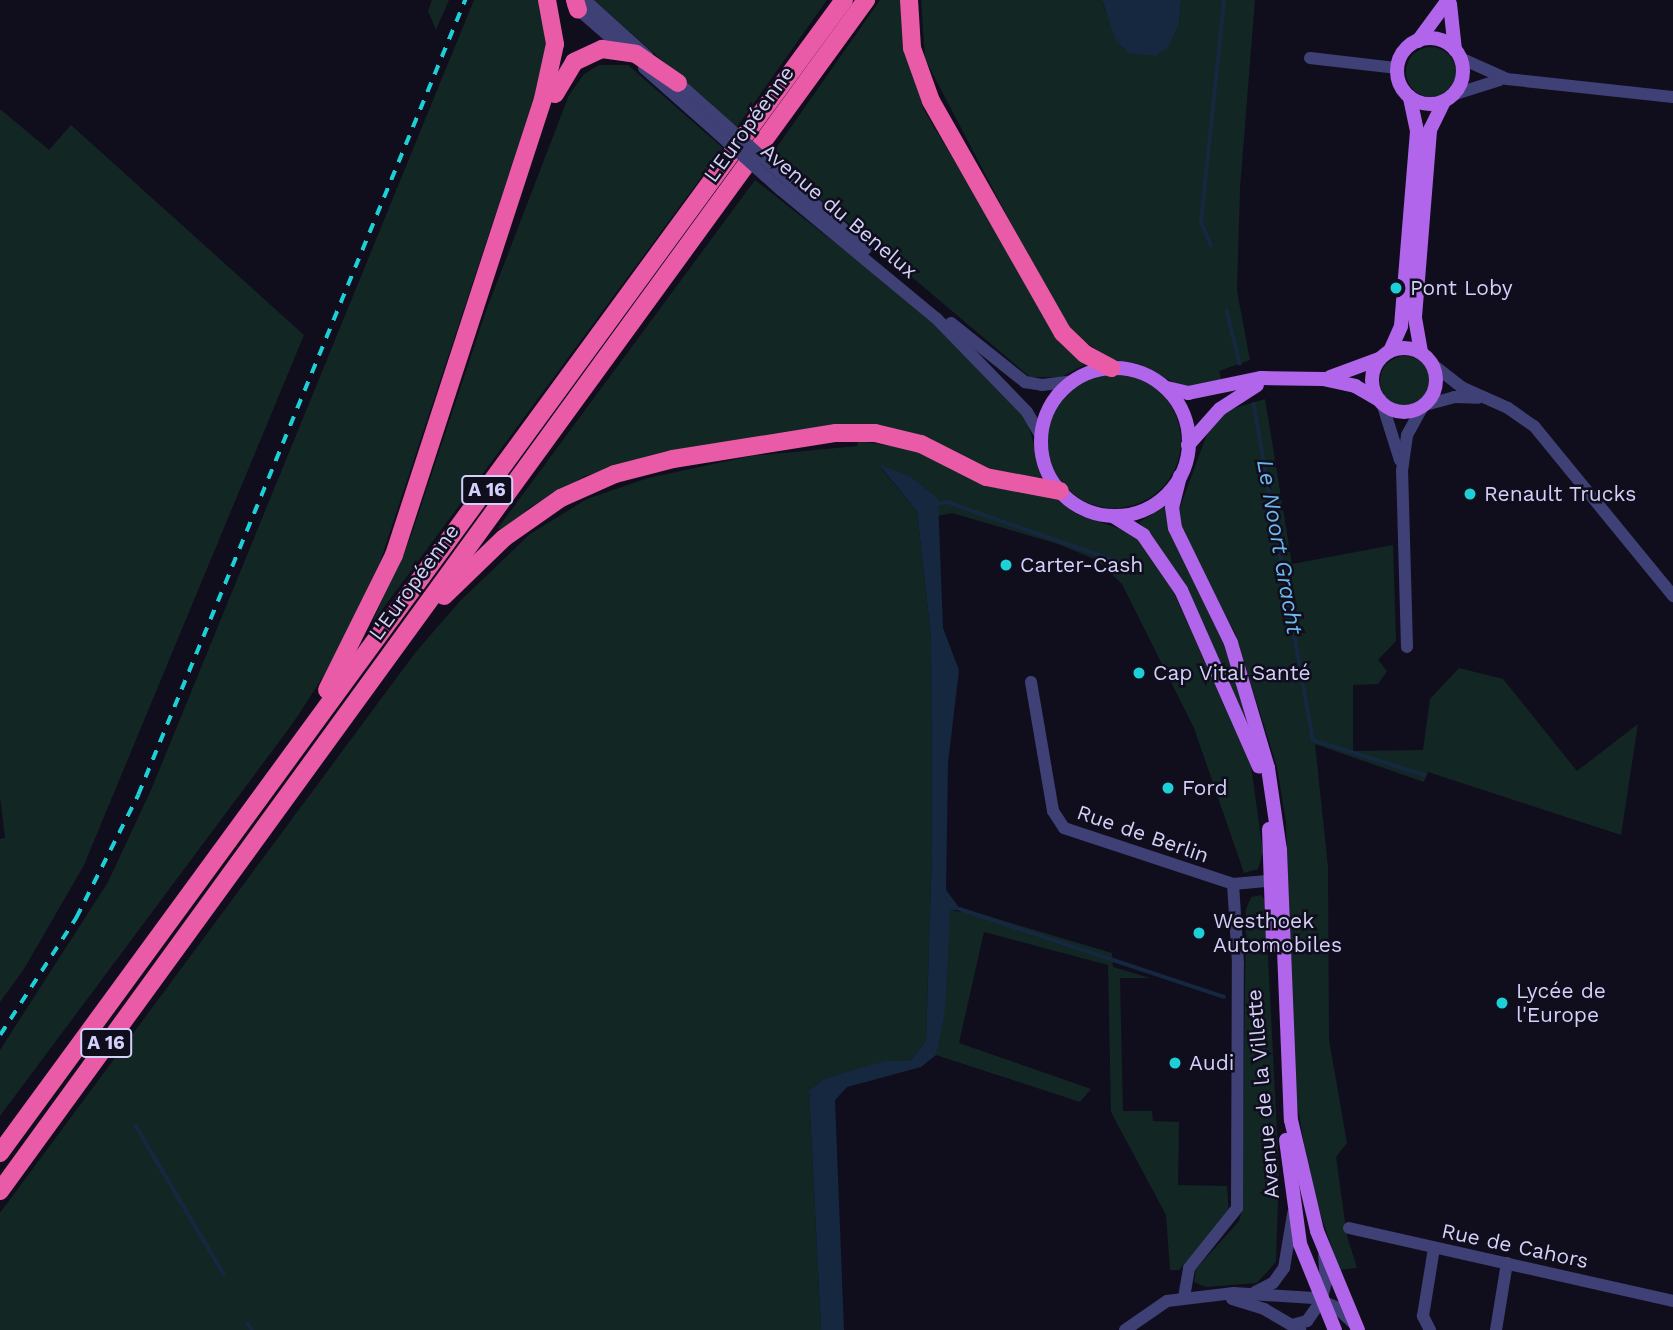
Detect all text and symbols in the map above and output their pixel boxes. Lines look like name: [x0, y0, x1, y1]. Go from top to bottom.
street label: L'Européenne: [698, 61, 800, 187]
street label: Avenue du Benelux: [756, 138, 922, 284]
place label: Pont Loby: [1410, 275, 1513, 301]
marker: Pont Loby: [1388, 280, 1404, 296]
water label: Le Noort Gracht: [1250, 457, 1308, 637]
road number: A 16: [461, 475, 513, 505]
place label: Renault Trucks: [1484, 481, 1637, 507]
marker: Renault Trucks: [1462, 486, 1478, 502]
street label: L'Européenne: [363, 519, 465, 645]
place label: Carter-Cash: [1020, 552, 1143, 578]
marker: Carter-Cash: [998, 557, 1014, 573]
place label: Cap Vital Santé: [1153, 660, 1312, 686]
marker: Cap Vital Santé: [1131, 665, 1147, 681]
place label: Ford: [1182, 775, 1228, 801]
marker: Ford: [1160, 780, 1176, 796]
street label: Rue de Berlin: [1074, 800, 1212, 868]
place label: Westhoek Automobiles: [1213, 908, 1342, 958]
marker: Westhoek Automobiles: [1191, 925, 1207, 941]
place label: Lycée de l'Europe: [1516, 978, 1606, 1028]
street label: Avenue de la Villette: [1241, 988, 1285, 1200]
marker: Lycée de l'Europe: [1494, 995, 1510, 1011]
road number: A 16: [80, 1028, 132, 1058]
place label: Audi: [1189, 1050, 1234, 1076]
marker: Audi: [1167, 1055, 1183, 1071]
street label: Rue de Cahors: [1439, 1218, 1591, 1274]

